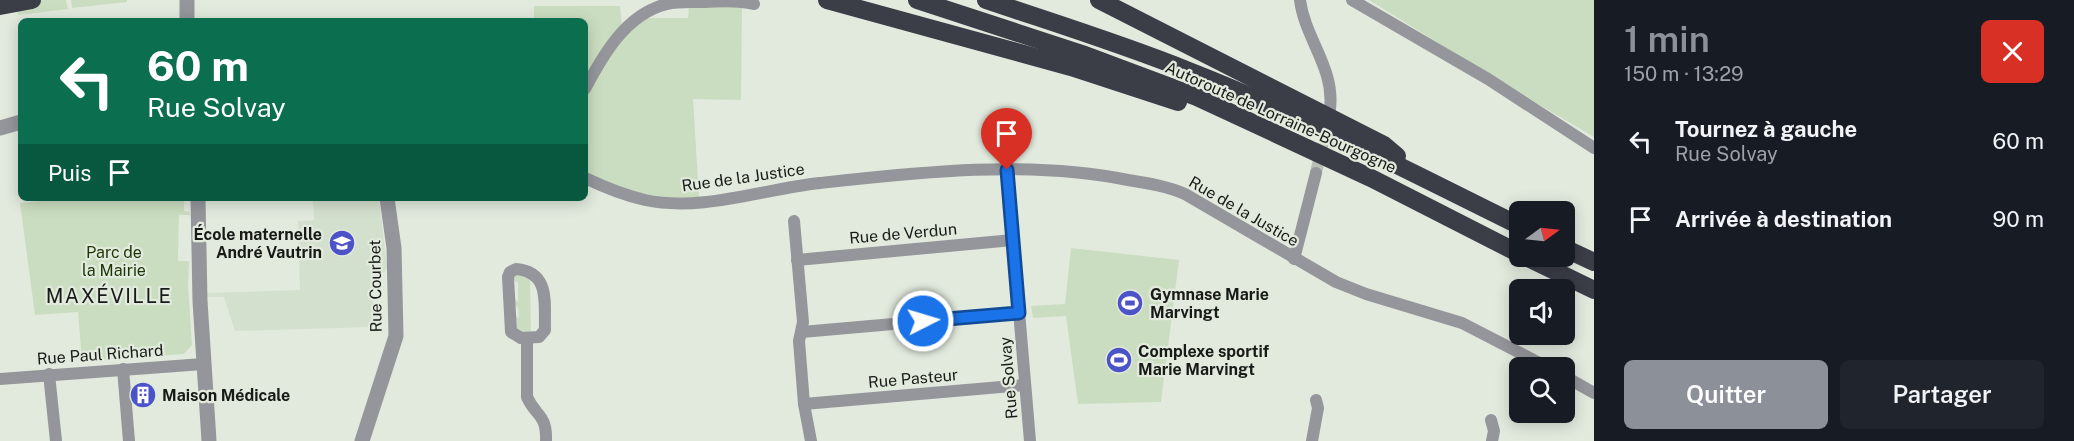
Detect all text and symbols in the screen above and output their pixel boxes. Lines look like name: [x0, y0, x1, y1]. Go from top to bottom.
text: 1 min: [1624, 18, 1710, 60]
button: close: [1981, 20, 2044, 83]
text: 60 m: [147, 41, 249, 90]
icon: left: [48, 42, 126, 120]
street label: Autoroute de Lorraine-Bourgogne: [1162, 58, 1399, 177]
text: 150 m · 13:29: [1624, 62, 1744, 86]
text: Rue Solvay: [147, 91, 286, 123]
pin: [981, 108, 1032, 170]
text: Tournez à gauche: [1675, 116, 1857, 142]
icon: arrive: [990, 117, 1023, 150]
icon: left: [1624, 125, 1657, 158]
text: 60 m: [1993, 128, 2044, 154]
text: Rue Solvay: [1675, 142, 1778, 166]
icon: arrive: [103, 156, 136, 189]
street label: Rue de la Justice: [680, 159, 806, 196]
text: Puis: [48, 160, 91, 186]
street label: Rue de la Justice: [1185, 172, 1302, 251]
north arrow: [1509, 201, 1575, 267]
map controls: [1509, 201, 1575, 423]
icon: arrive: [1624, 203, 1657, 236]
text: Arrivée à destination: [1675, 206, 1892, 232]
text: 90 m: [1993, 206, 2044, 232]
street label: Rue de Verdun: [848, 219, 958, 248]
place label: École maternelle André Vautrin: [193, 224, 322, 262]
school or university icon: École maternelle André Vautrin: [327, 228, 357, 258]
street label: Rue Courbet: [365, 239, 386, 333]
park label: Parc de la Mairie: [82, 243, 146, 280]
button: sound: [1509, 279, 1575, 345]
district label: MAXÉVILLE: [46, 283, 172, 308]
place label: Gymnase Marie Marvingt: [1150, 285, 1269, 322]
sports icon: Gymnase Marie Marvingt: [1115, 288, 1145, 318]
position arrow: [891, 289, 955, 353]
street label: Rue Solvay: [995, 336, 1022, 420]
street label: Rue Paul Richard: [36, 341, 164, 368]
place label: Complexe sportif Marie Marvingt: [1138, 342, 1270, 379]
sports icon: Complexe sportif Marie Marvingt: [1104, 345, 1134, 375]
button: search: [1509, 357, 1575, 423]
button: Quitter: [1624, 360, 1828, 429]
button: Partager: [1840, 360, 2044, 429]
street label: Rue Pasteur: [867, 365, 959, 392]
building icon: Maison Médicale: [128, 380, 158, 410]
place label: Maison Médicale: [162, 386, 290, 405]

